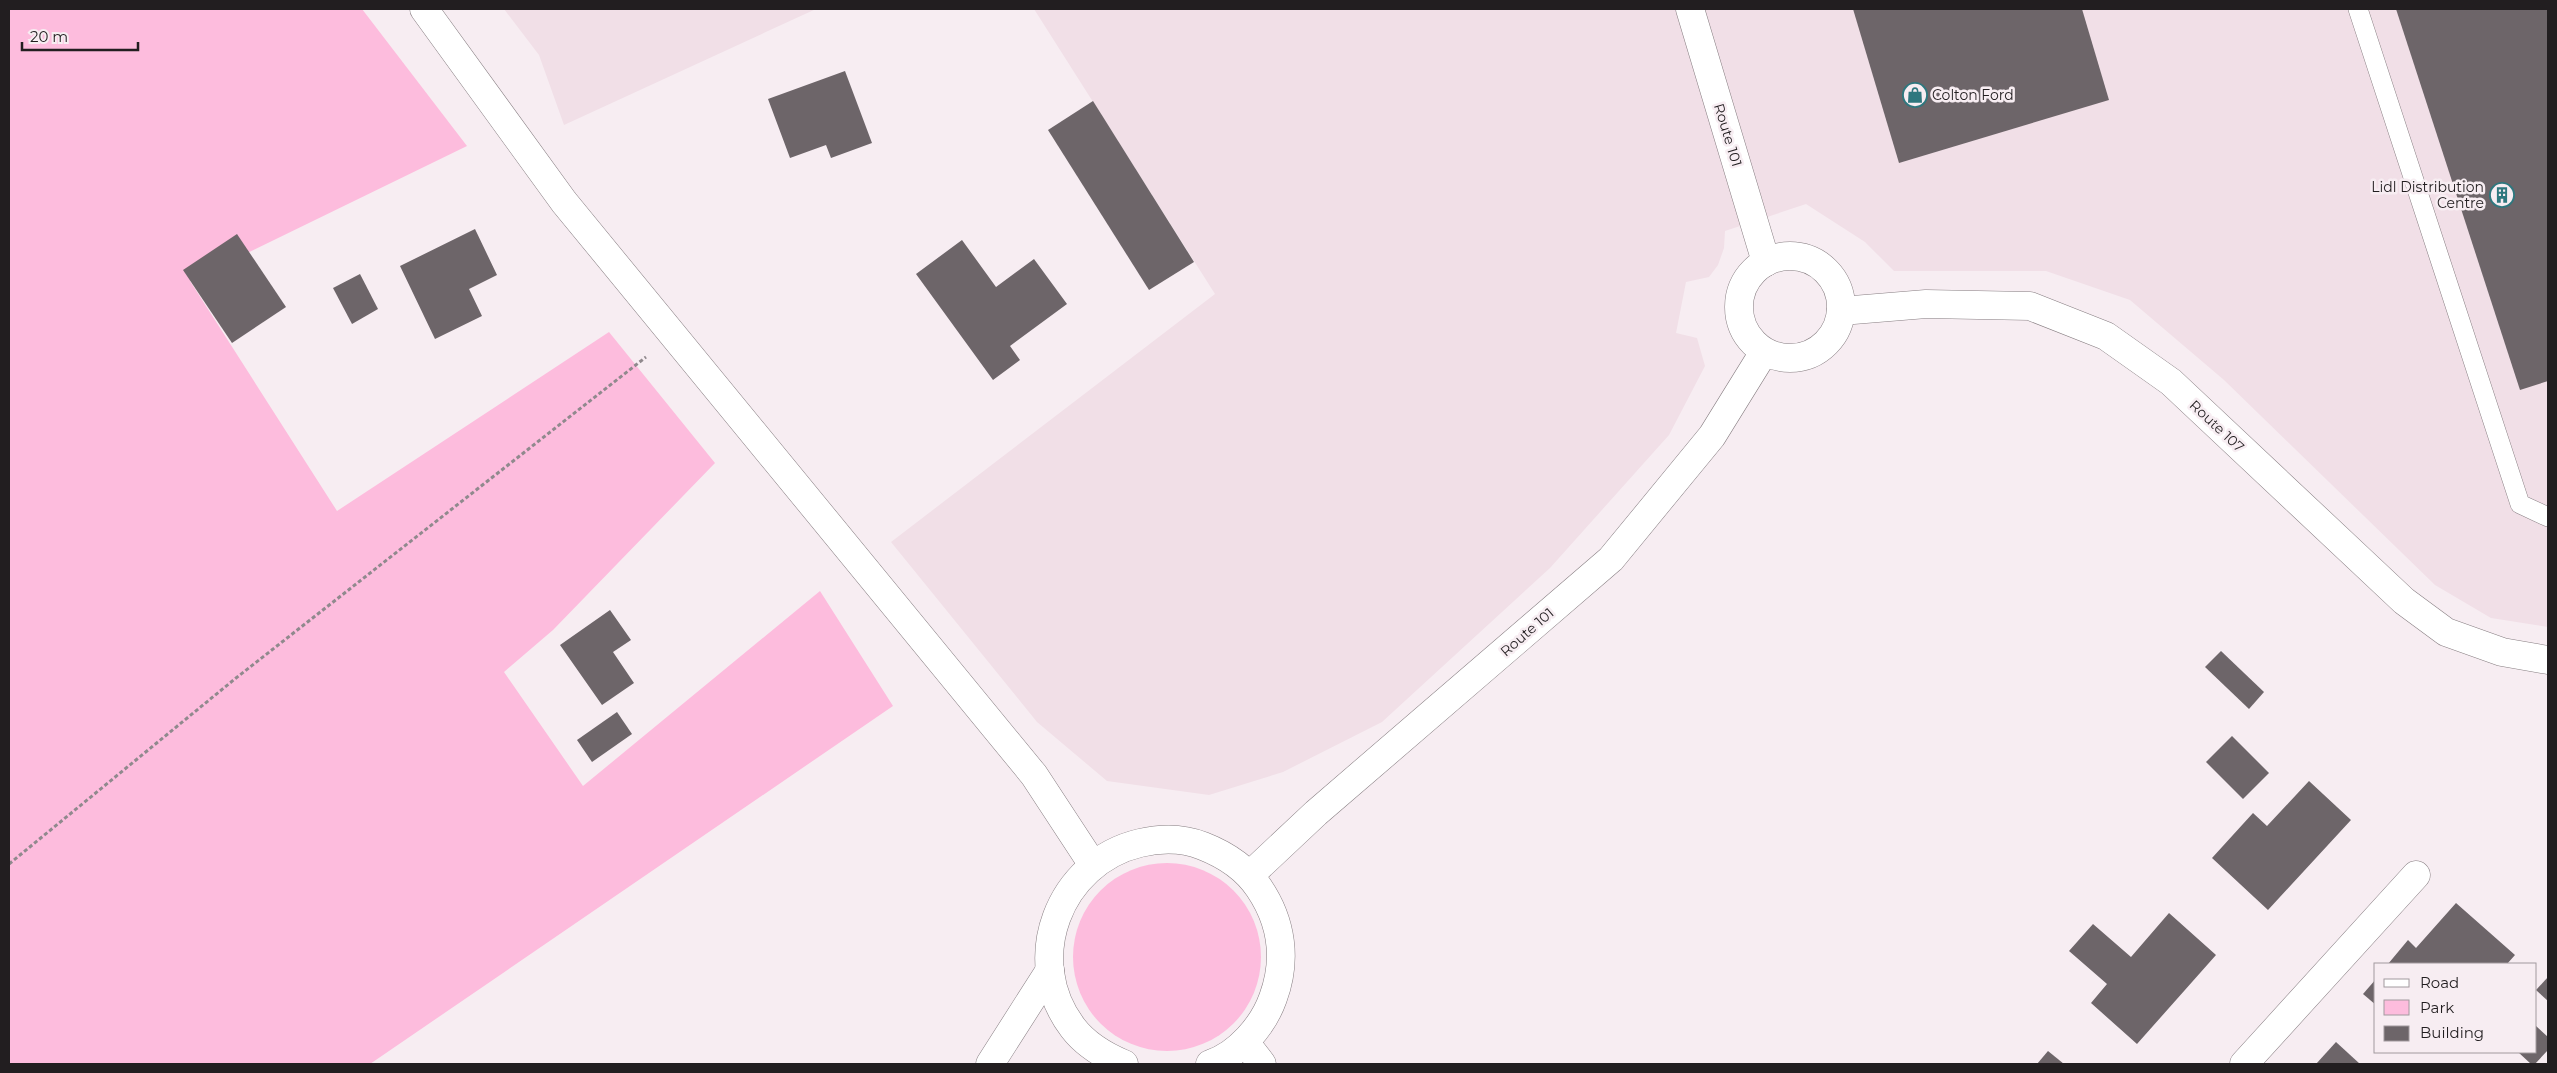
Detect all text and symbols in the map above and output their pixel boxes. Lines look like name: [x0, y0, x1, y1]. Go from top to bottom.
scale bar: [22, 20, 139, 52]
text: 20 m: [30, 27, 68, 46]
shop icon: Colton Ford: [1902, 82, 1928, 108]
place label: Colton Ford: [1932, 86, 2014, 104]
street label: Route 101: [1710, 101, 1746, 169]
place label: Lidl Distribution Centre: [2371, 178, 2484, 212]
building icon: Lidl Distribution Centre: [2489, 182, 2515, 208]
street label: Route 107: [2186, 396, 2248, 456]
street label: Route 101: [1496, 604, 1558, 660]
legend: [2374, 963, 2537, 1053]
text: Road: [2420, 973, 2459, 992]
text: Park: [2420, 998, 2454, 1017]
text: Building: [2420, 1023, 2484, 1042]

